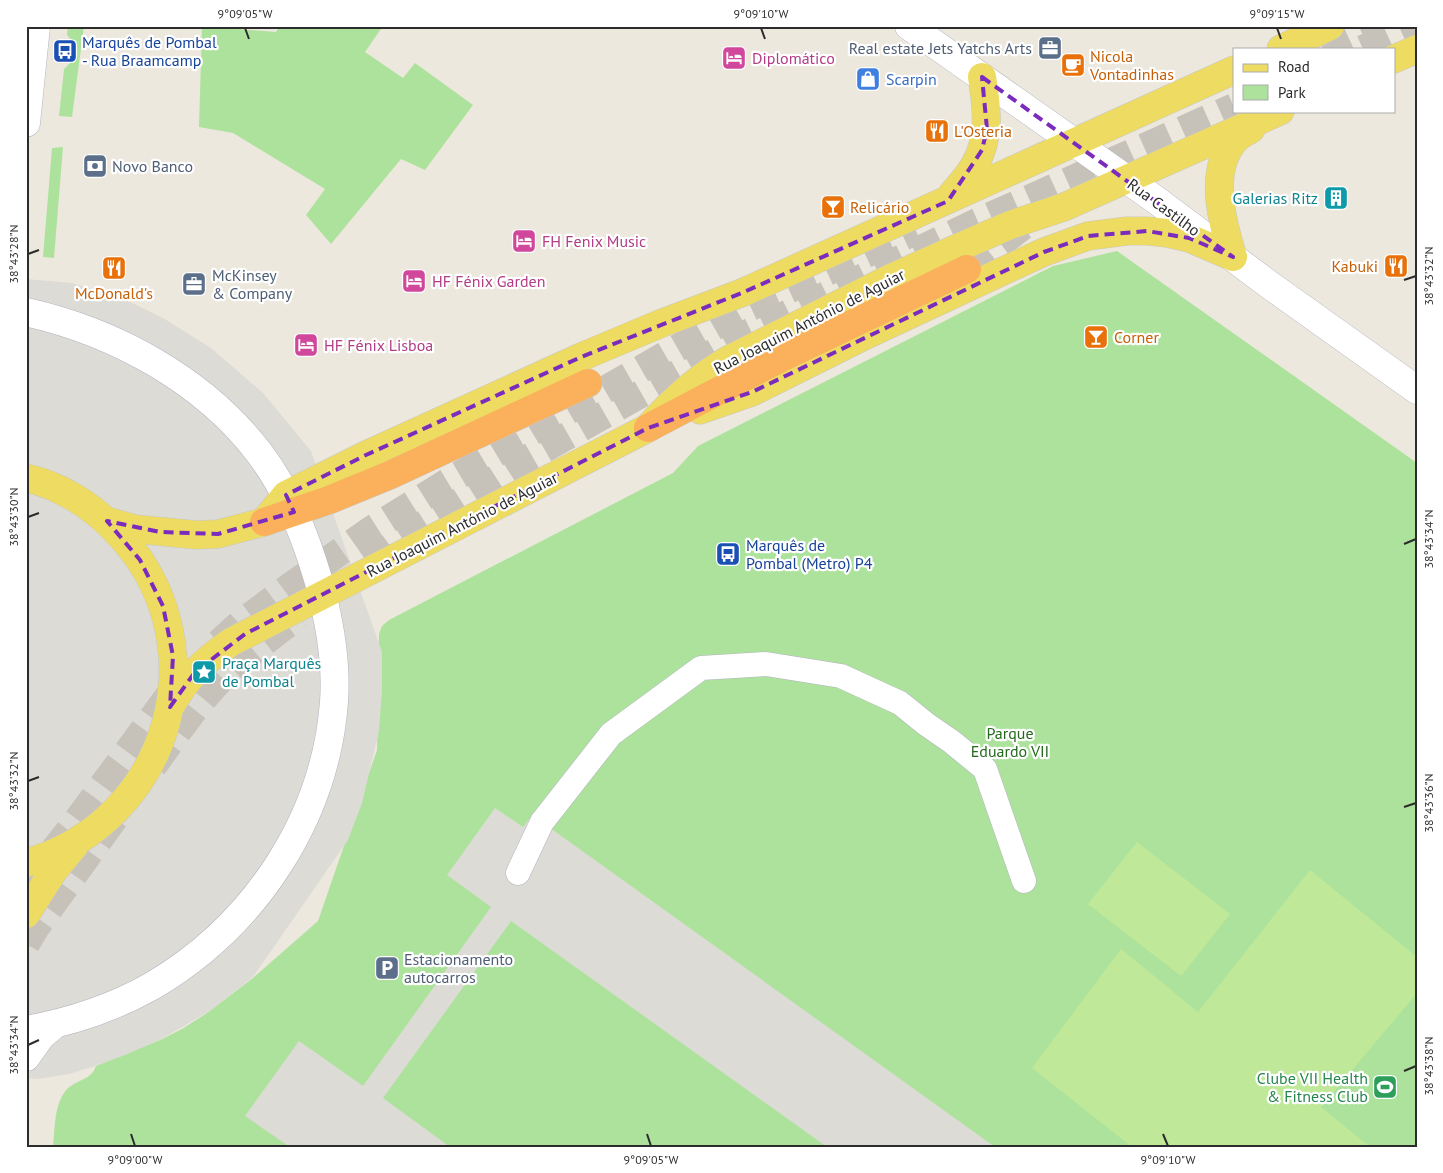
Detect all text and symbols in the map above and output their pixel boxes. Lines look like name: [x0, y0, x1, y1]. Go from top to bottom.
text: 9°09'05"W: [218, 6, 272, 21]
text: 9°09'10"W: [734, 6, 788, 21]
text: 9°09'15"W: [1250, 6, 1304, 21]
place label: Marquês de Pombal - Rua Braamcamp: [82, 32, 217, 70]
office icon: Real estate Jets Yatchs Arts: [1037, 35, 1063, 61]
bus stop icon: Marquês de Pombal - Rua Braamcamp: [52, 38, 78, 64]
place label: Real estate Jets Yatchs Arts: [849, 38, 1032, 58]
hotel icon: Diplomático: [721, 45, 747, 71]
place label: Nicola Vontadinhas: [1089, 46, 1174, 84]
place label: Diplomático: [752, 48, 835, 68]
legend: [1233, 48, 1396, 112]
cafe icon: Nicola Vontadinhas: [1060, 52, 1086, 78]
text: Road: [1278, 57, 1310, 76]
shop icon: Scarpin: [855, 66, 881, 92]
place label: Scarpin: [886, 69, 937, 89]
text: Park: [1278, 83, 1306, 102]
restaurant icon: L'Osteria: [924, 118, 950, 144]
place label: L'Osteria: [954, 121, 1012, 141]
bank icon: Novo Banco: [82, 153, 108, 179]
place label: Novo Banco: [112, 156, 193, 176]
street label: Rua Castilho: [1124, 174, 1204, 240]
building icon: Galerias Ritz: [1323, 185, 1349, 211]
place label: Galerias Ritz: [1232, 188, 1318, 208]
bar icon: Relicário: [820, 194, 846, 220]
place label: Relicário: [850, 197, 909, 217]
text: 38°43'28"N: [6, 224, 21, 284]
hotel icon: FH Fenix Music: [511, 228, 537, 254]
place label: FH Fenix Music: [542, 231, 646, 251]
text: 38°43'32"N: [1421, 246, 1436, 306]
restaurant icon: Kabuki: [1383, 253, 1409, 279]
restaurant icon: McDonald's: [101, 255, 127, 281]
place label: Kabuki: [1332, 256, 1378, 276]
street label: Rua Joaquim António de Aguiar: [710, 264, 908, 378]
place label: McKinsey & Company: [212, 265, 293, 303]
hotel icon: HF Fénix Garden: [401, 268, 427, 294]
office icon: McKinsey & Company: [181, 271, 207, 297]
place label: HF Fénix Garden: [432, 271, 545, 291]
place label: McDonald's: [75, 283, 153, 303]
bar icon: Corner: [1083, 324, 1109, 350]
place label: Corner: [1114, 327, 1159, 347]
hotel icon: HF Fénix Lisboa: [293, 332, 319, 358]
place label: HF Fénix Lisboa: [324, 335, 433, 355]
street label: Rua Joaquim António de Aguiar: [363, 467, 561, 581]
text: 38°43'30"N: [6, 487, 21, 547]
text: 38°43'34"N: [1421, 509, 1436, 569]
place label: Marquês de Pombal (Metro) P4: [746, 535, 873, 573]
bus stop icon: Marquês de Pombal (Metro) P4: [715, 541, 741, 567]
place label: Praça Marquês de Pombal: [222, 653, 322, 691]
place icon: Praça Marquês de Pombal: [191, 659, 217, 685]
park label: Parque Eduardo VII: [971, 723, 1049, 761]
text: 38°43'32"N: [6, 751, 21, 811]
text: 38°43'36"N: [1421, 773, 1436, 833]
place label: Estacionamento autocarros: [404, 949, 513, 987]
parking icon: Estacionamento autocarros: [374, 955, 400, 981]
text: 38°43'34"N: [6, 1015, 21, 1075]
text: 38°43'38"N: [1421, 1036, 1436, 1096]
place label: Clube VII Health & Fitness Club: [1257, 1068, 1368, 1106]
sports icon: Clube VII Health & Fitness Club: [1372, 1074, 1398, 1100]
text: 9°09'00"W: [108, 1152, 162, 1167]
text: 9°09'05"W: [624, 1152, 678, 1167]
text: 9°09'10"W: [1141, 1152, 1195, 1167]

